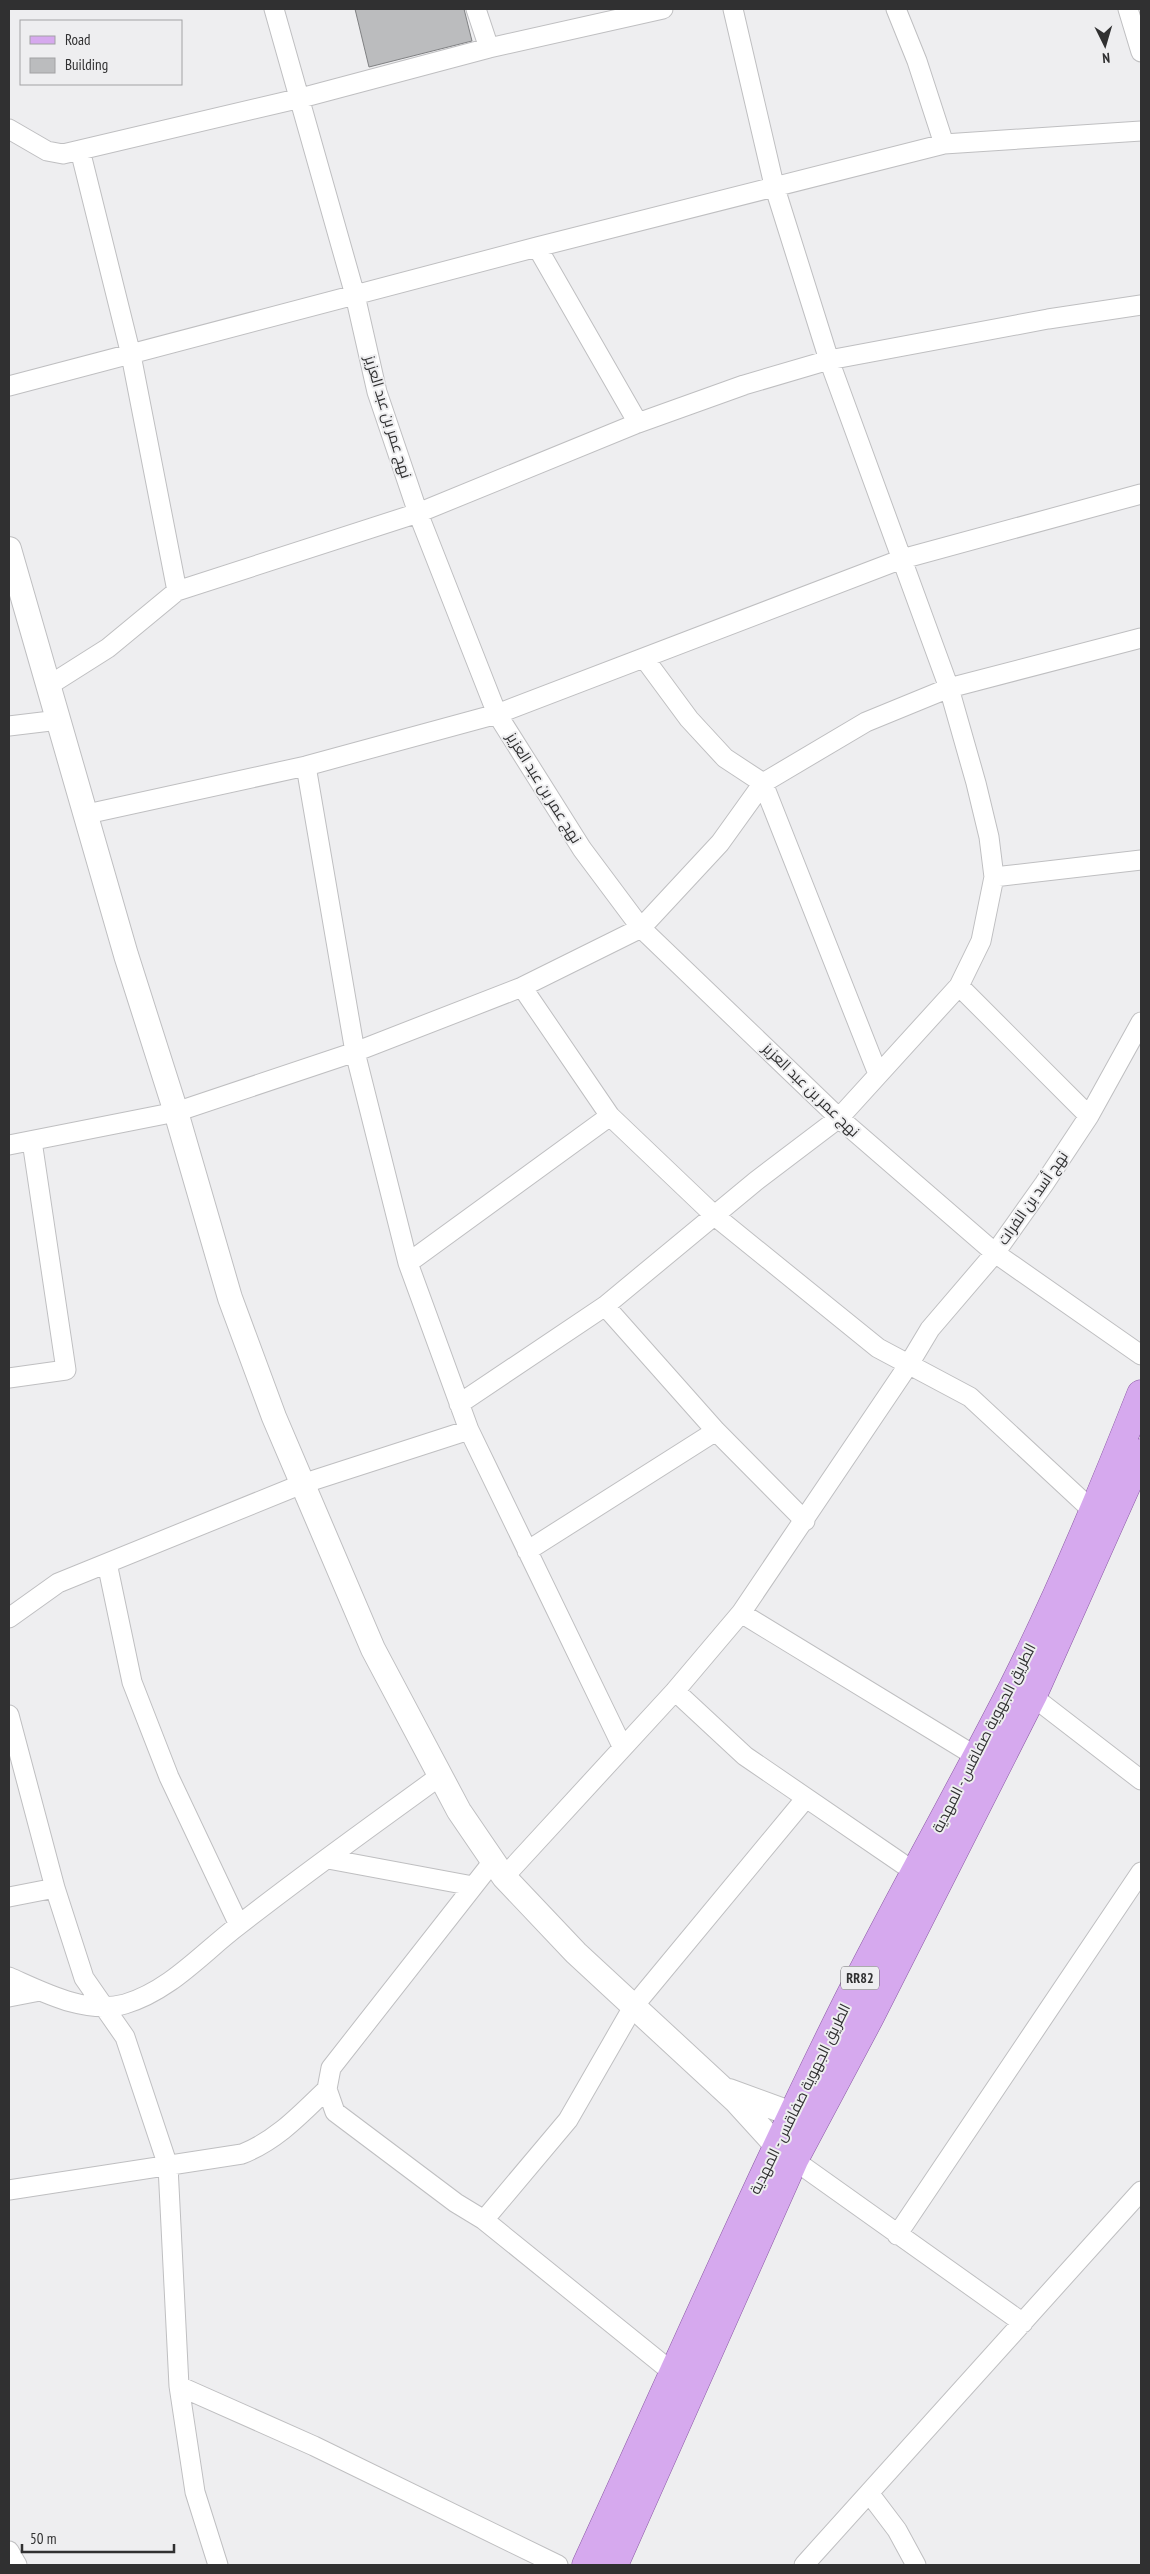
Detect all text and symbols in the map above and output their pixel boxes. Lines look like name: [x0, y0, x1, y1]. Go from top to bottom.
legend: [20, 20, 182, 85]
north arrow: [1080, 20, 1130, 70]
text: Road: [65, 30, 91, 49]
text: N: [1102, 49, 1111, 67]
text: Building: [65, 55, 108, 74]
street label: نهج عمر بن عبد العزيز: [359, 352, 416, 481]
street label: نهج عمر بن عبد العزيز: [500, 728, 586, 848]
street label: نهج عمر بن عبد العزيز: [757, 1038, 864, 1142]
street label: نهج أسد بن الفرات: [993, 1147, 1074, 1249]
street label: الطريق الجهوية صفاقس - المهدية: [927, 1640, 1041, 1836]
road number: RR82: [841, 1966, 879, 1990]
street label: الطريق الجهوية صفاقس - المهدية: [745, 2000, 855, 2198]
scale bar: [22, 2522, 175, 2554]
text: 50 m: [30, 2529, 56, 2548]

